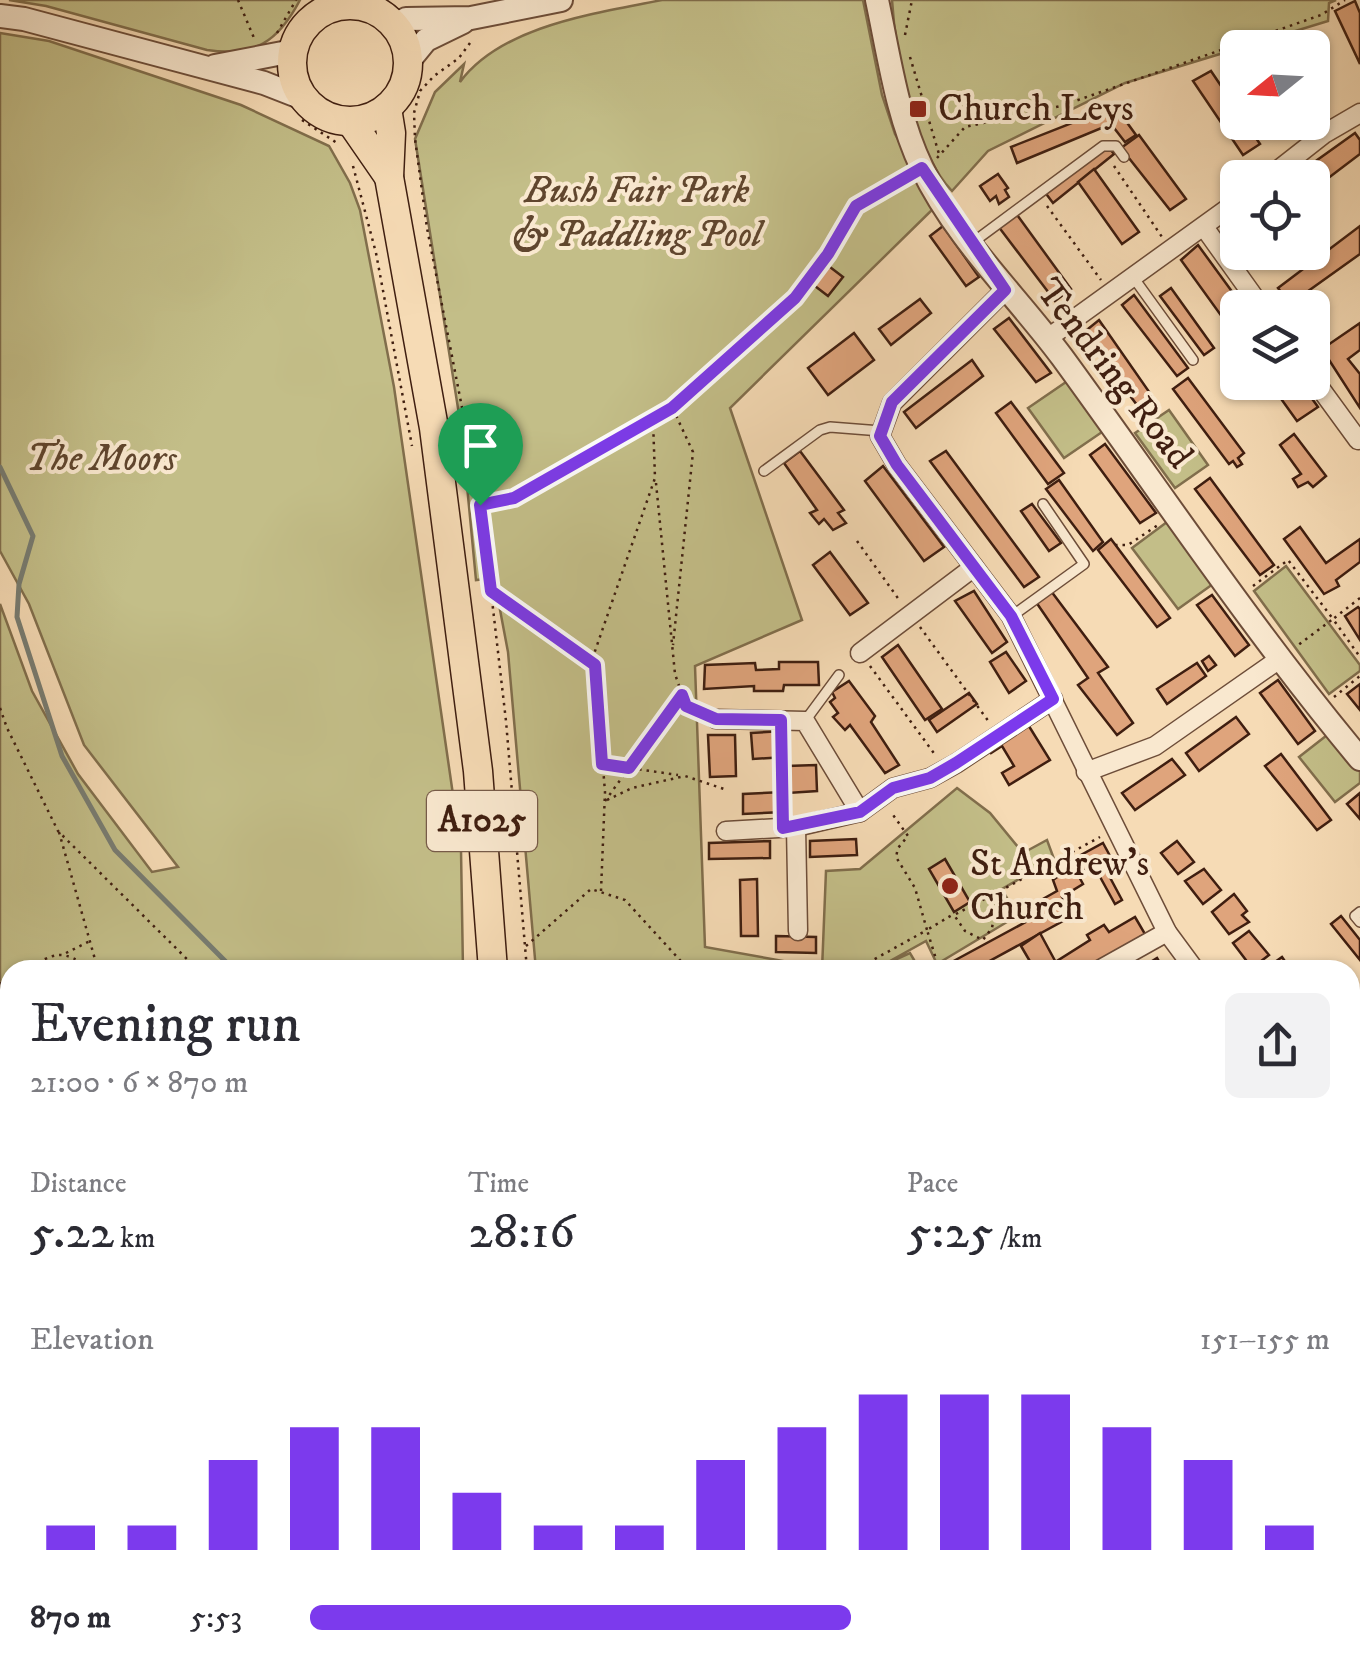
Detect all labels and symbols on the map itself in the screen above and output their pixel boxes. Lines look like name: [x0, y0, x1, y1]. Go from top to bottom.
north arrow: [1220, 30, 1330, 140]
place label: Church Leys: [938, 85, 1134, 133]
marker: Church Leys: [907, 98, 929, 120]
park label: Bush Fair Park & Paddling Pool: [512, 167, 766, 259]
street label: Tendring Road: [1025, 269, 1203, 479]
pin: [438, 403, 523, 506]
park label: The Moors: [25, 435, 178, 483]
road number: A1025: [427, 791, 537, 851]
place label: St Andrew's Church: [970, 840, 1149, 932]
marker: St Andrew's Church: [939, 875, 961, 897]

